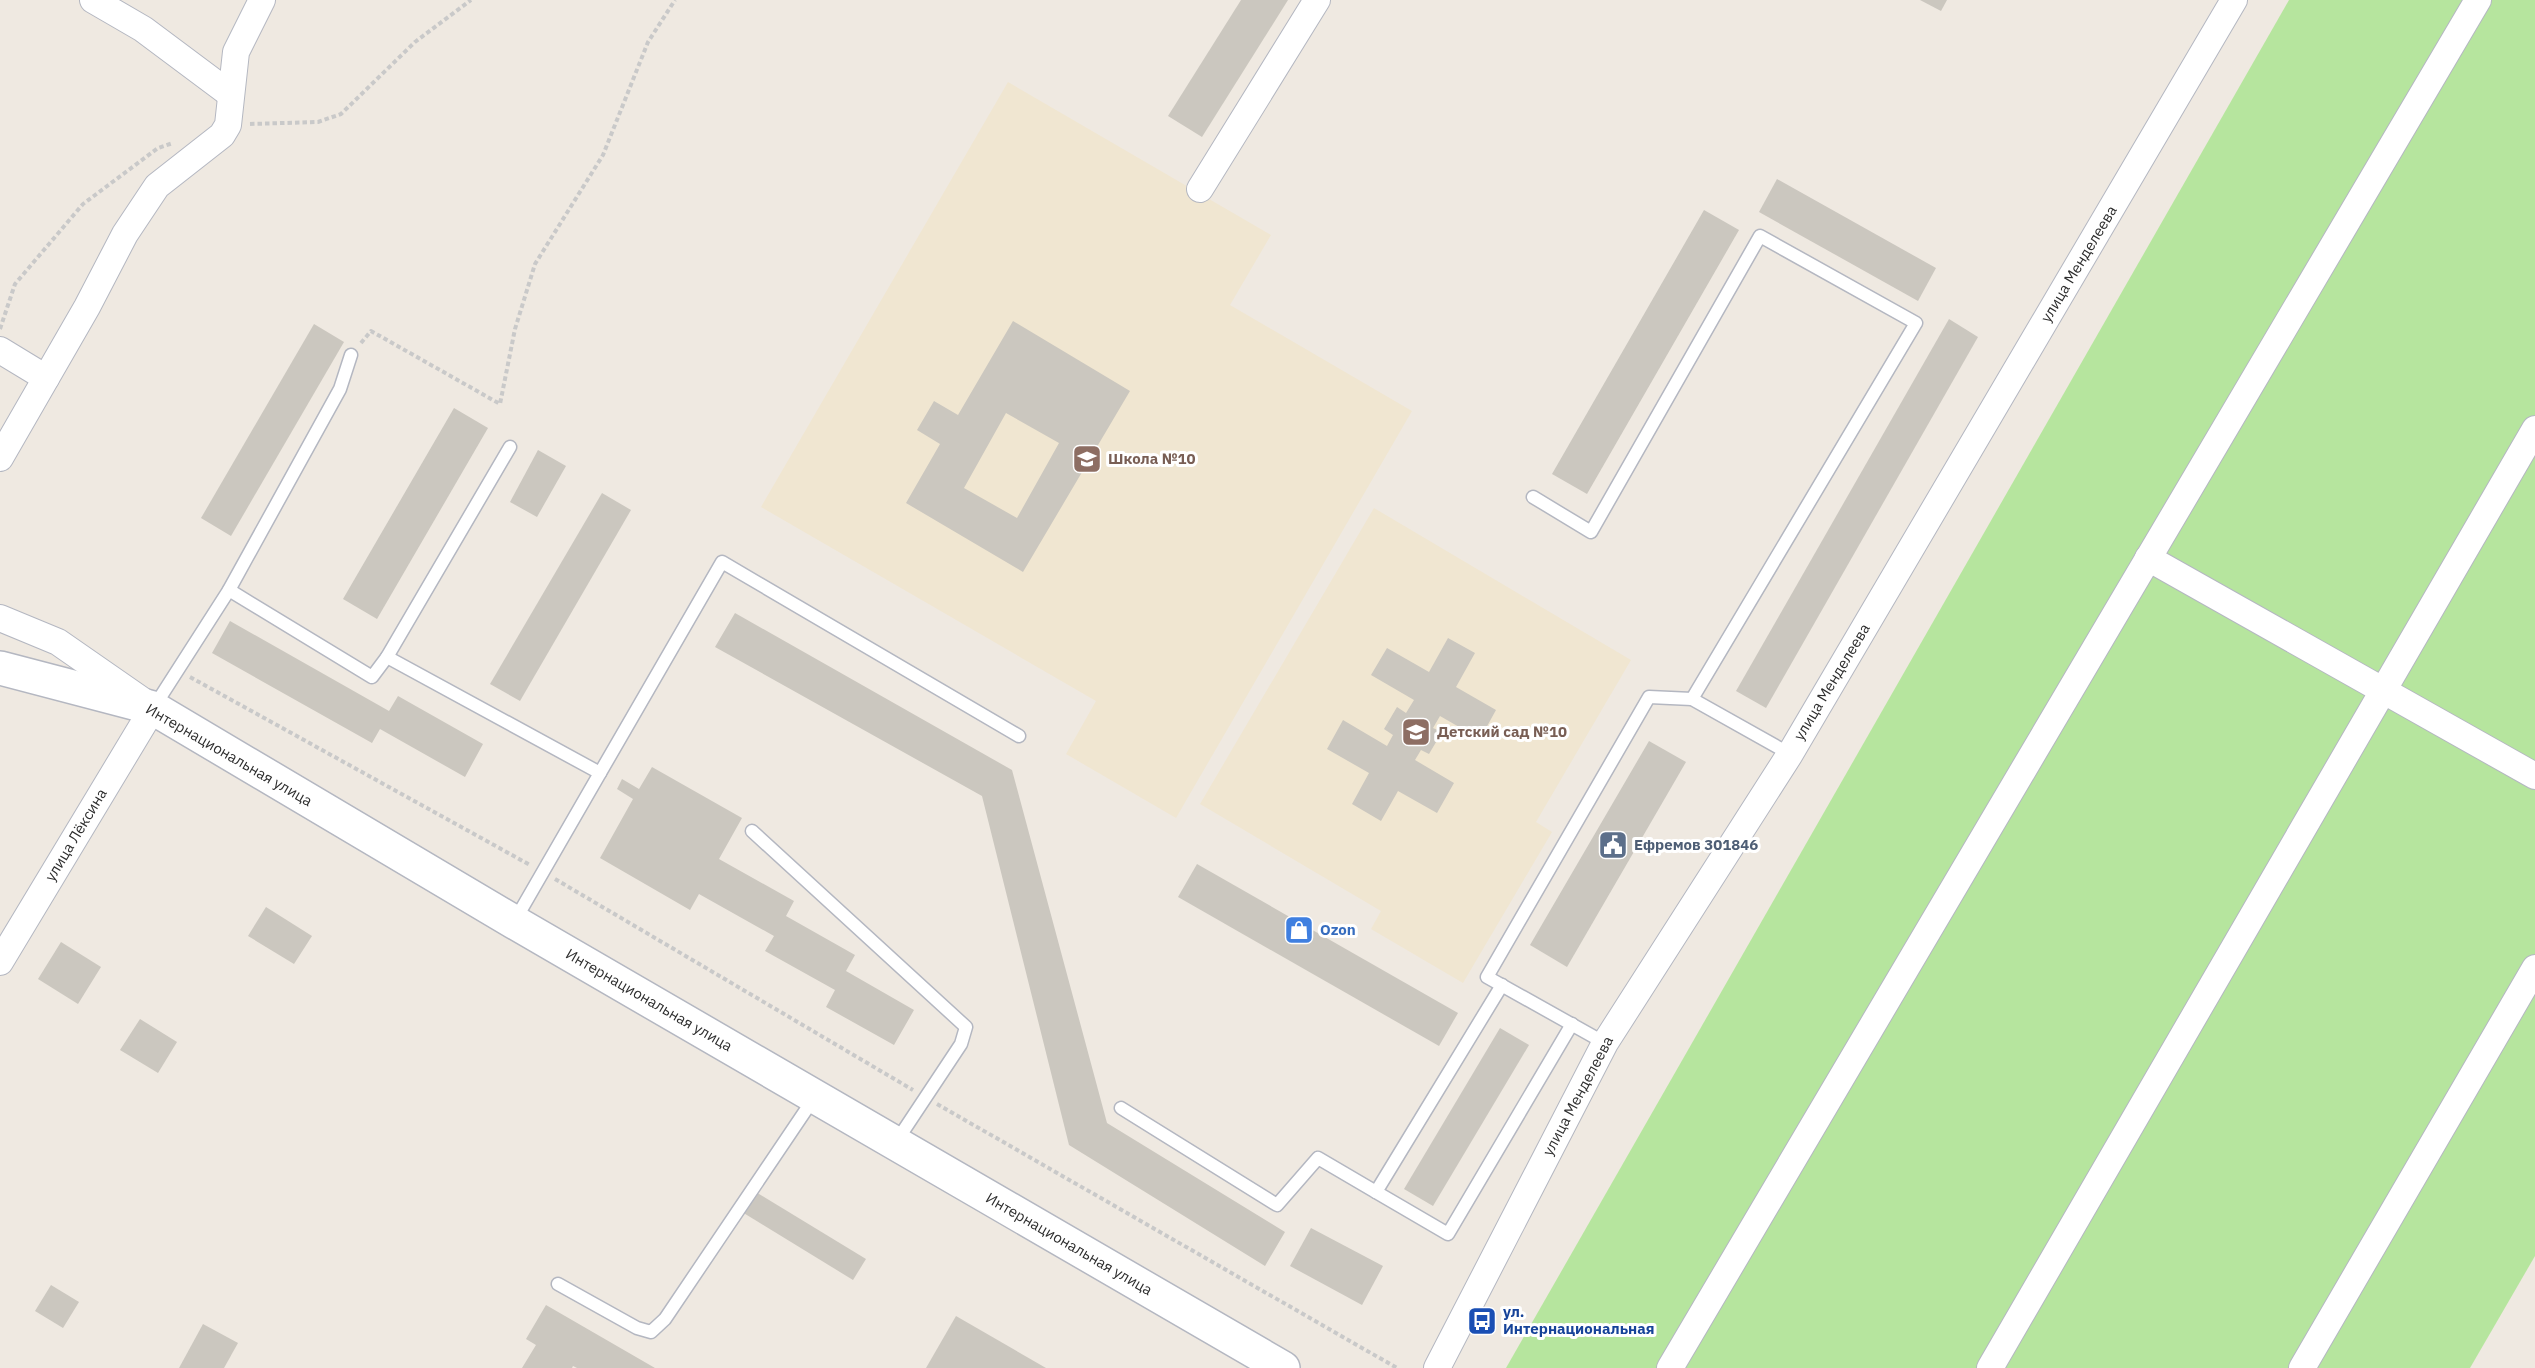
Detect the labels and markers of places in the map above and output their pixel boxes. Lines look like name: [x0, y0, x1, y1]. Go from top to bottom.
school or university icon: Школа №10: [1071, 443, 1103, 475]
place label: Школа №10: [1108, 449, 1196, 468]
school or university icon: Детский сад №10: [1400, 716, 1432, 748]
place label: Детский сад №10: [1437, 722, 1567, 741]
public building icon: Ефремов 301846: [1597, 829, 1629, 861]
place label: Ефремов 301846: [1634, 835, 1758, 854]
shop icon: Ozon: [1283, 914, 1315, 946]
place label: Ozon: [1320, 920, 1356, 939]
place label: ул. Интернациональная: [1503, 1302, 1655, 1338]
bus stop icon: ул. Интернациональная: [1466, 1305, 1498, 1337]

